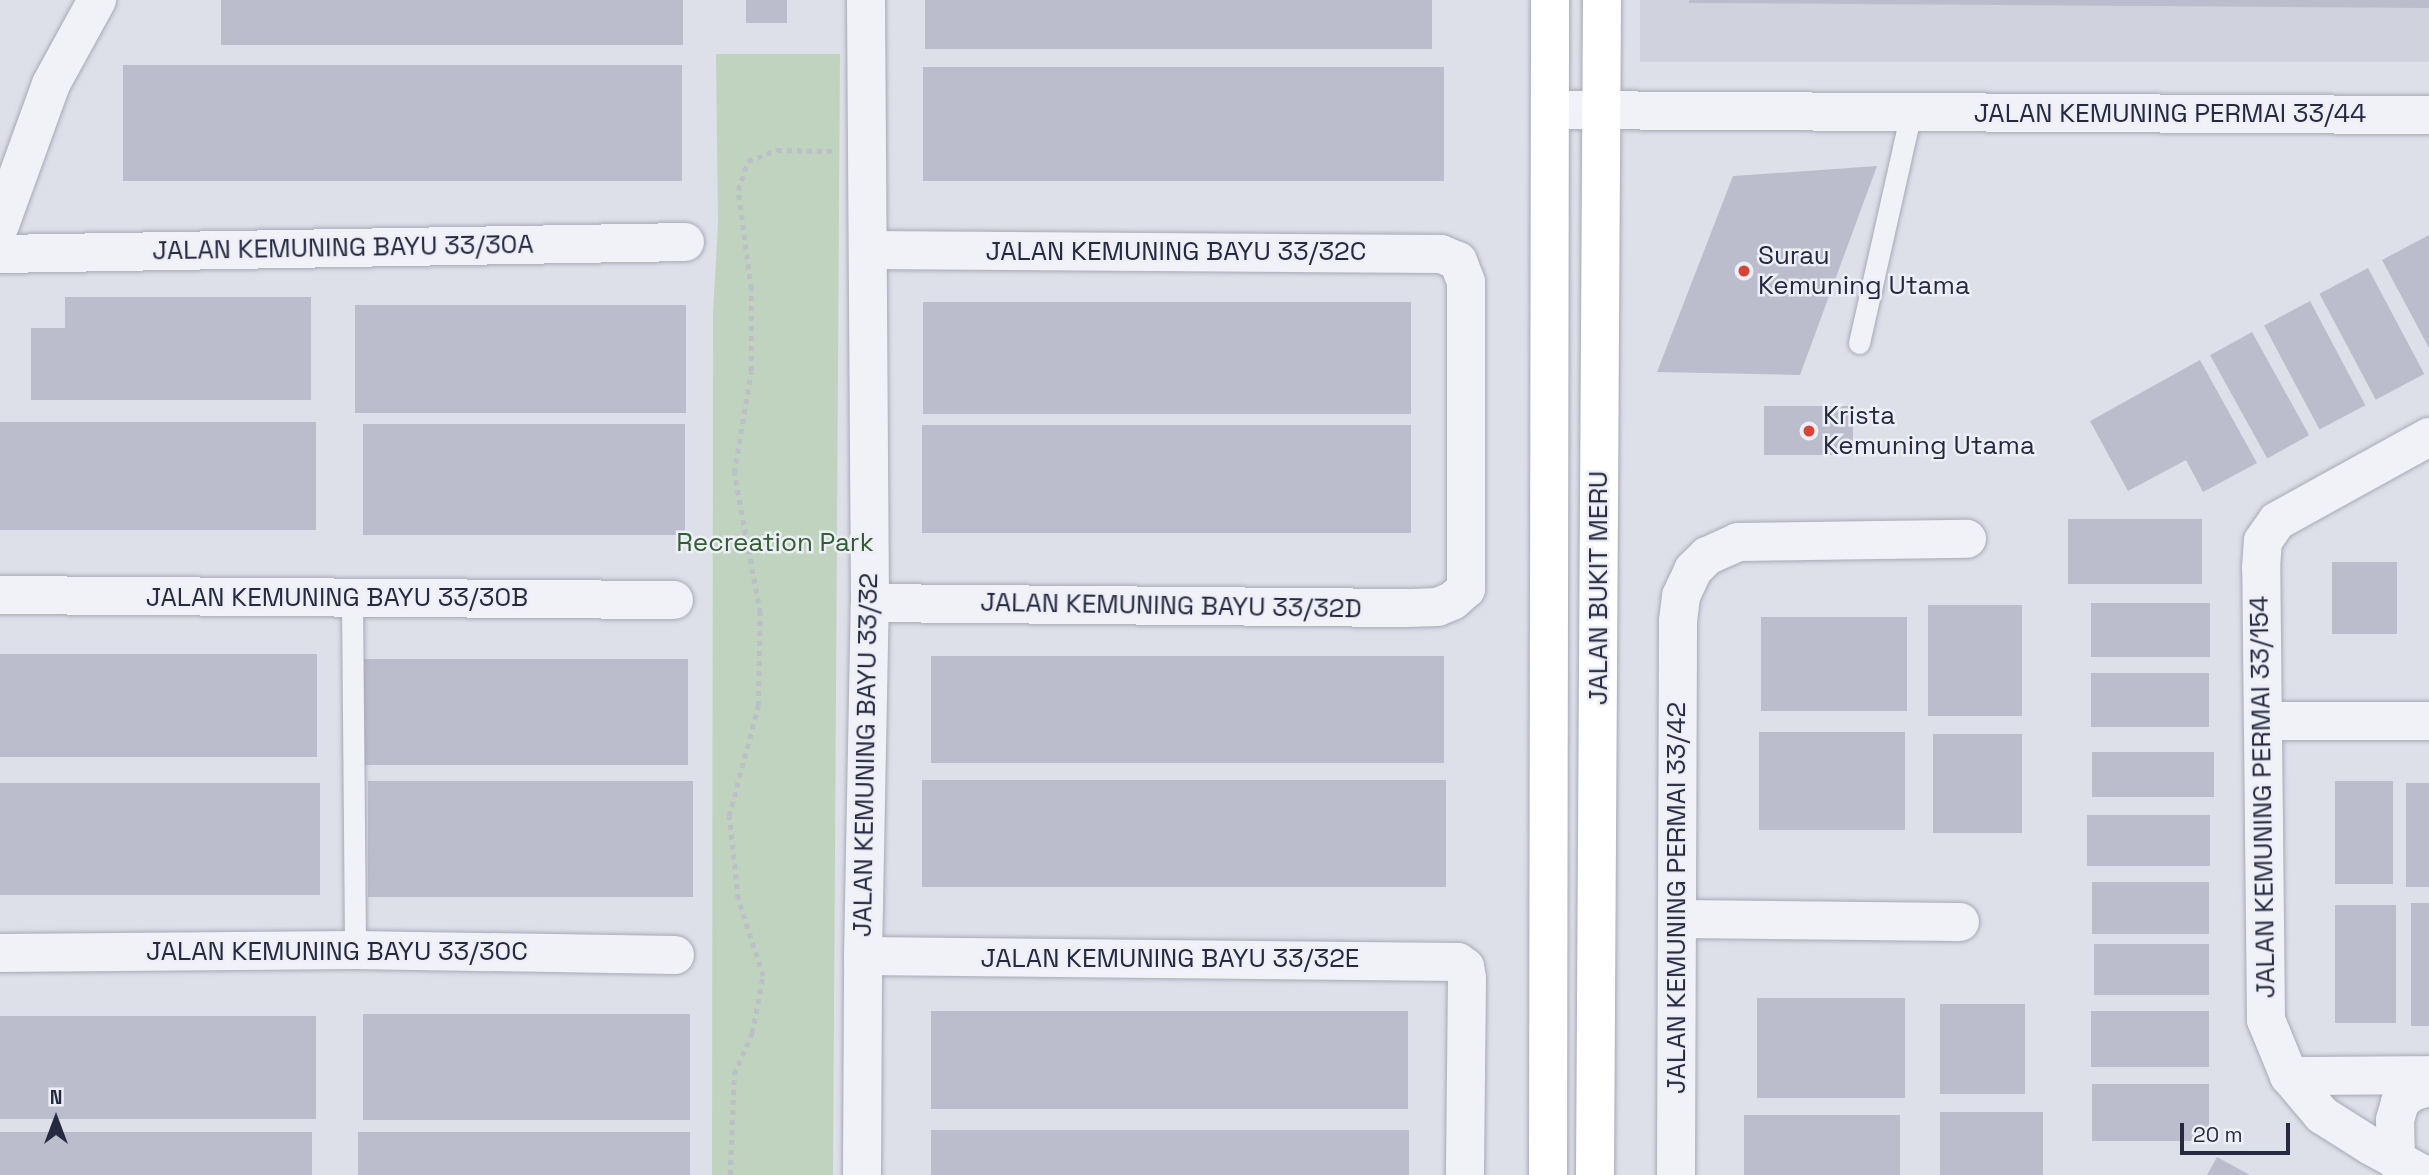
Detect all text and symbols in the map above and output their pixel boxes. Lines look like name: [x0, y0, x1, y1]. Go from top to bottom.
street label: JALAN KEMUNING PERMAI 33/44: [1974, 98, 2366, 130]
street label: JALAN KEMUNING BAYU 33/30A: [152, 229, 534, 267]
street label: JALAN KEMUNING BAYU 33/32C: [986, 236, 1366, 268]
place label: Surau Kemuning Utama: [1758, 240, 1970, 302]
marker: Surau Kemuning Utama: [1736, 263, 1752, 279]
place label: Krista Kemuning Utama: [1823, 400, 2035, 462]
marker: Krista Kemuning Utama: [1801, 423, 1817, 439]
street label: JALAN BUKIT MERU: [1583, 470, 1615, 706]
park label: Recreation Park: [676, 527, 874, 559]
street label: JALAN KEMUNING BAYU 33/32: [847, 573, 885, 937]
street label: JALAN KEMUNING BAYU 33/30B: [146, 582, 528, 614]
street label: JALAN KEMUNING BAYU 33/32D: [980, 587, 1362, 625]
street label: JALAN KEMUNING PERMAI 33/154: [2244, 595, 2282, 999]
street label: JALAN KEMUNING PERMAI 33/42: [1661, 702, 1693, 1094]
street label: JALAN KEMUNING BAYU 33/30C: [146, 936, 528, 968]
street label: JALAN KEMUNING BAYU 33/32E: [981, 943, 1359, 975]
north arrow: [21, 1084, 91, 1154]
text: N: [50, 1085, 62, 1110]
scale bar: [2184, 1108, 2294, 1152]
text: 20 m: [2193, 1121, 2243, 1148]

